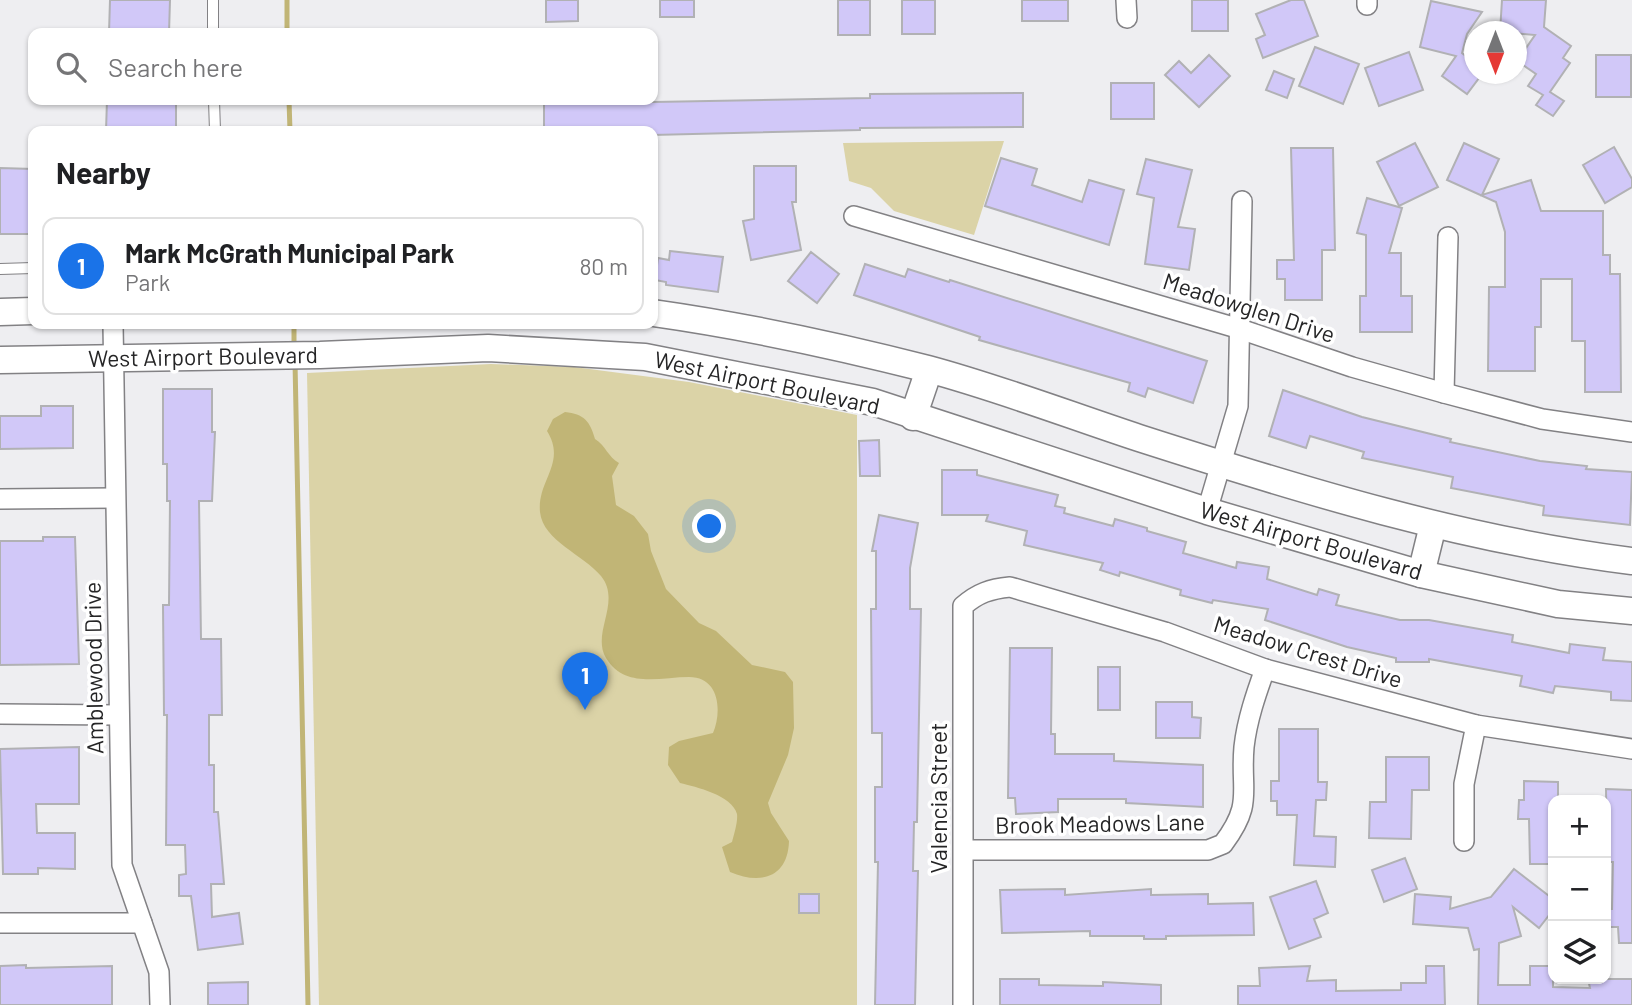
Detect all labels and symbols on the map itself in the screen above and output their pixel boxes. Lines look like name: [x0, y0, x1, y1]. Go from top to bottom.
north arrow: [1464, 21, 1527, 84]
street label: Meadowglen Drive: [1160, 266, 1339, 348]
street label: West Airport Boulevard: [88, 340, 318, 372]
street label: West Airport Boulevard: [652, 344, 883, 420]
street label: West Airport Boulevard: [1197, 495, 1426, 585]
your location: [692, 509, 726, 543]
street label: Amblewood Drive: [77, 582, 109, 754]
street label: Meadow Crest Drive: [1211, 609, 1406, 693]
pin: 1: [562, 652, 608, 710]
street label: Valencia Street: [924, 723, 952, 873]
street label: Brook Meadows Lane: [995, 807, 1205, 839]

